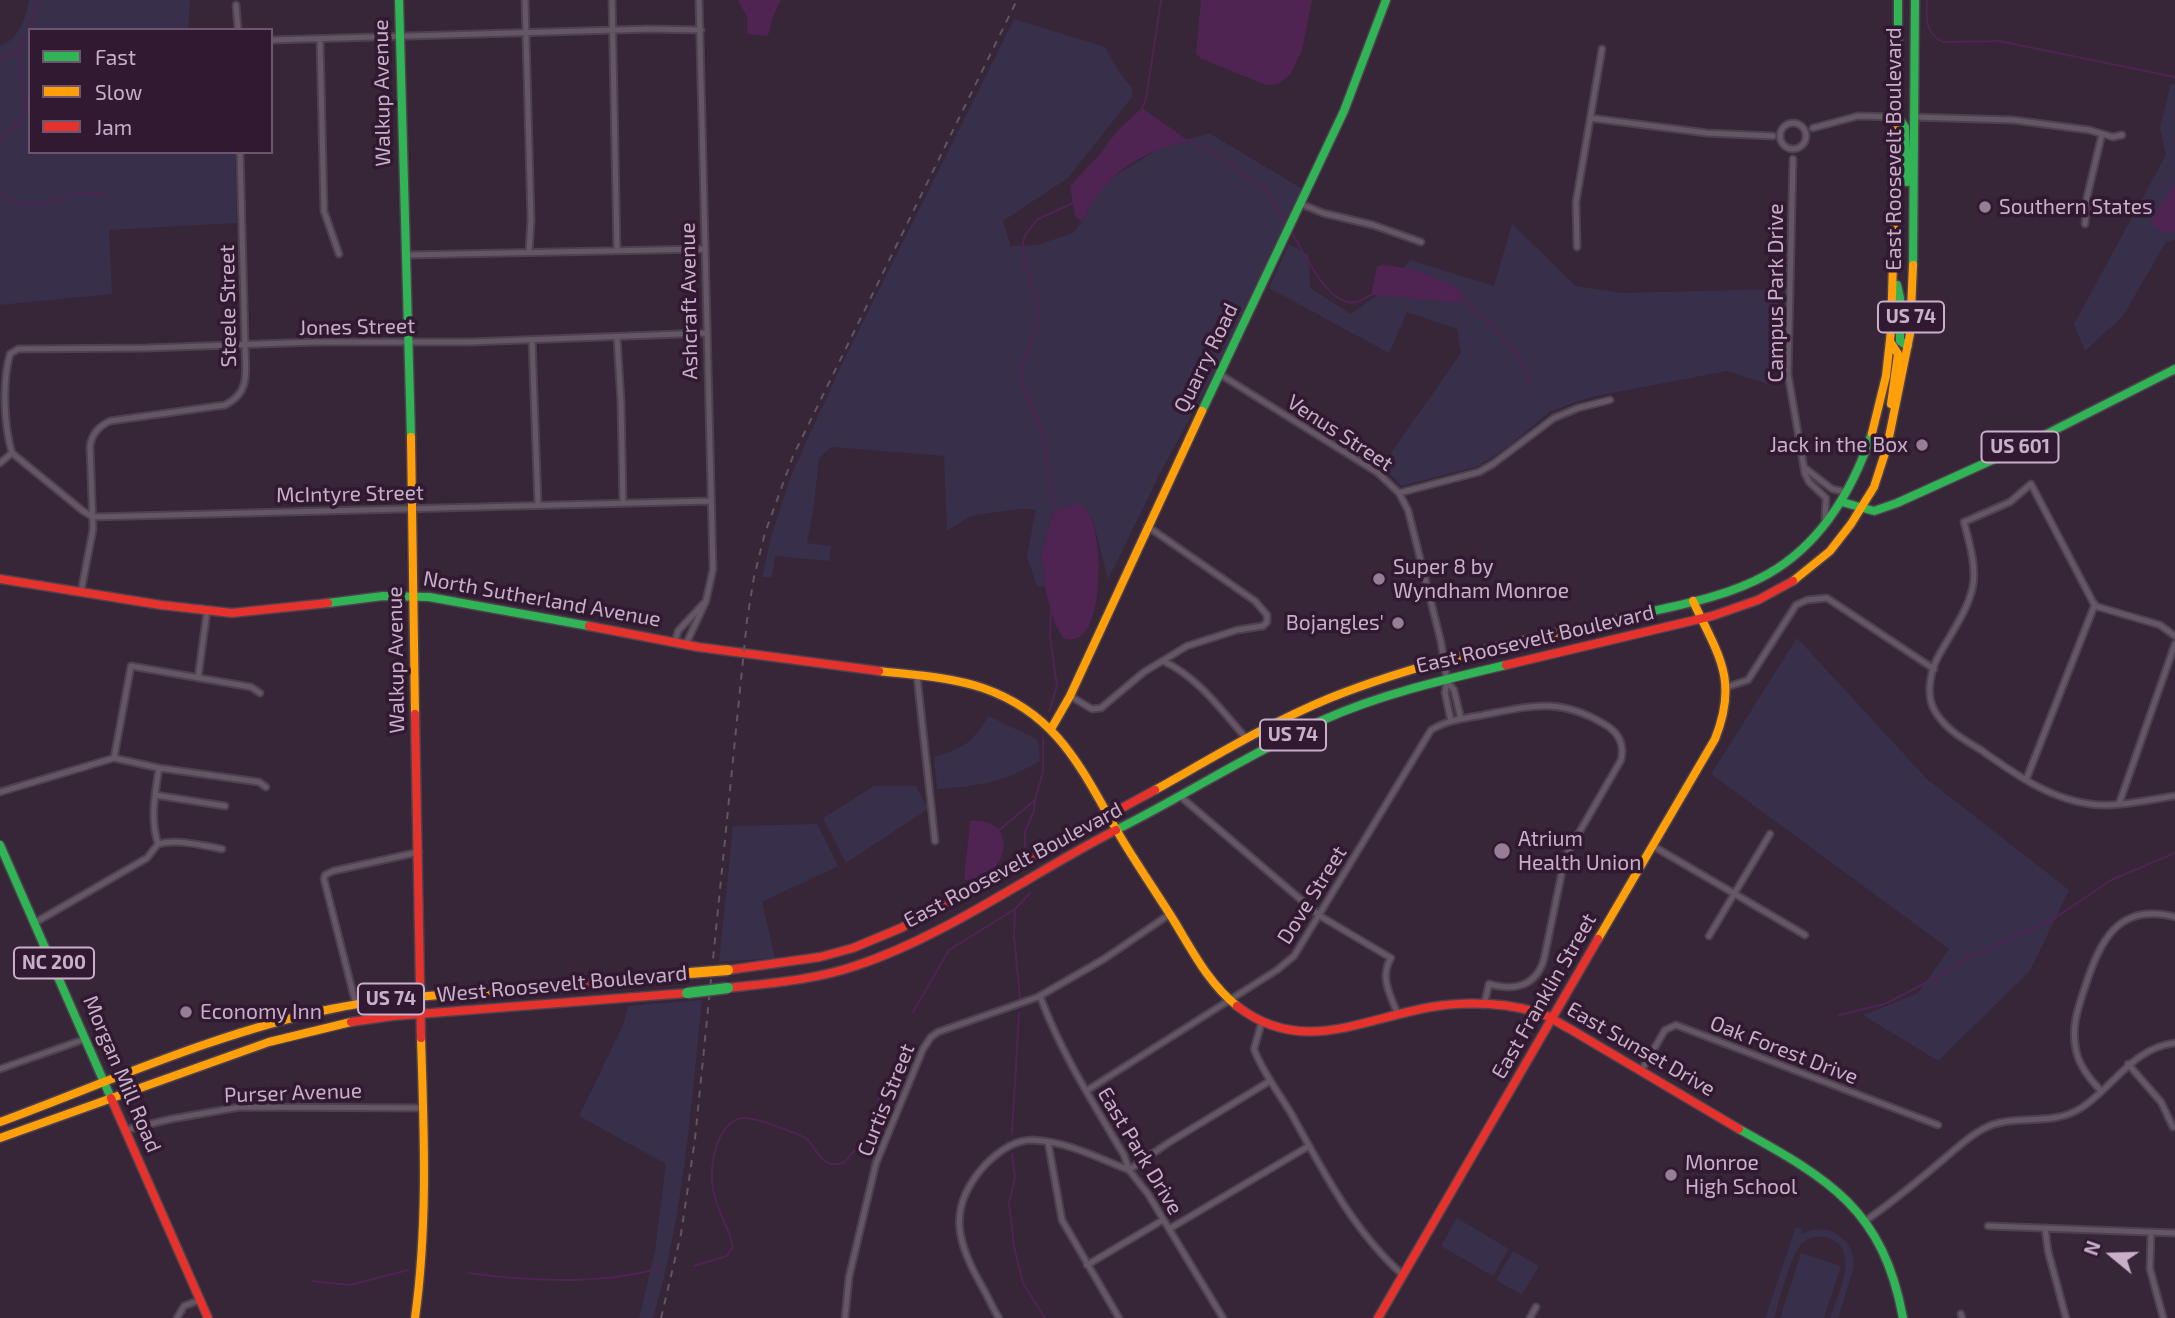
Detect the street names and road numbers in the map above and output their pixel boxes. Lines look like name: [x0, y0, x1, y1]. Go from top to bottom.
street label: Walkup Avenue: [368, 19, 396, 167]
street label: East Roosevelt Boulevard: [1881, 27, 1907, 271]
street label: Campus Park Drive: [1763, 204, 1789, 382]
street label: Ashcraft Avenue: [675, 222, 703, 380]
street label: Steele Street: [214, 244, 242, 368]
street label: Quarry Road: [1169, 299, 1243, 417]
road number: US 74: [1878, 302, 1944, 332]
street label: Jones Street: [299, 313, 415, 341]
street label: Venus Street: [1282, 389, 1398, 477]
road number: US 601: [1982, 432, 2058, 462]
street label: McIntyre Street: [276, 480, 424, 508]
street label: North Sutherland Avenue: [421, 566, 663, 632]
street label: Walkup Avenue: [382, 586, 410, 734]
street label: East Roosevelt Boulevard: [1414, 599, 1656, 679]
road number: US 74: [1260, 720, 1326, 750]
street label: East Roosevelt Boulevard: [900, 797, 1126, 933]
street label: Dove Street: [1272, 841, 1352, 949]
street label: East Franklin Street: [1486, 909, 1602, 1083]
road number: NC 200: [14, 948, 94, 979]
street label: West Roosevelt Boulevard: [436, 961, 688, 1007]
road number: US 74: [358, 984, 424, 1015]
street label: Morgan Mill Road: [78, 992, 166, 1156]
street label: East Sunset Drive: [1562, 996, 1720, 1102]
street label: Oak Forest Drive: [1706, 1010, 1862, 1090]
street label: Curtis Street: [852, 1040, 920, 1160]
street label: Purser Avenue: [224, 1078, 362, 1108]
street label: East Park Drive: [1092, 1083, 1188, 1219]

